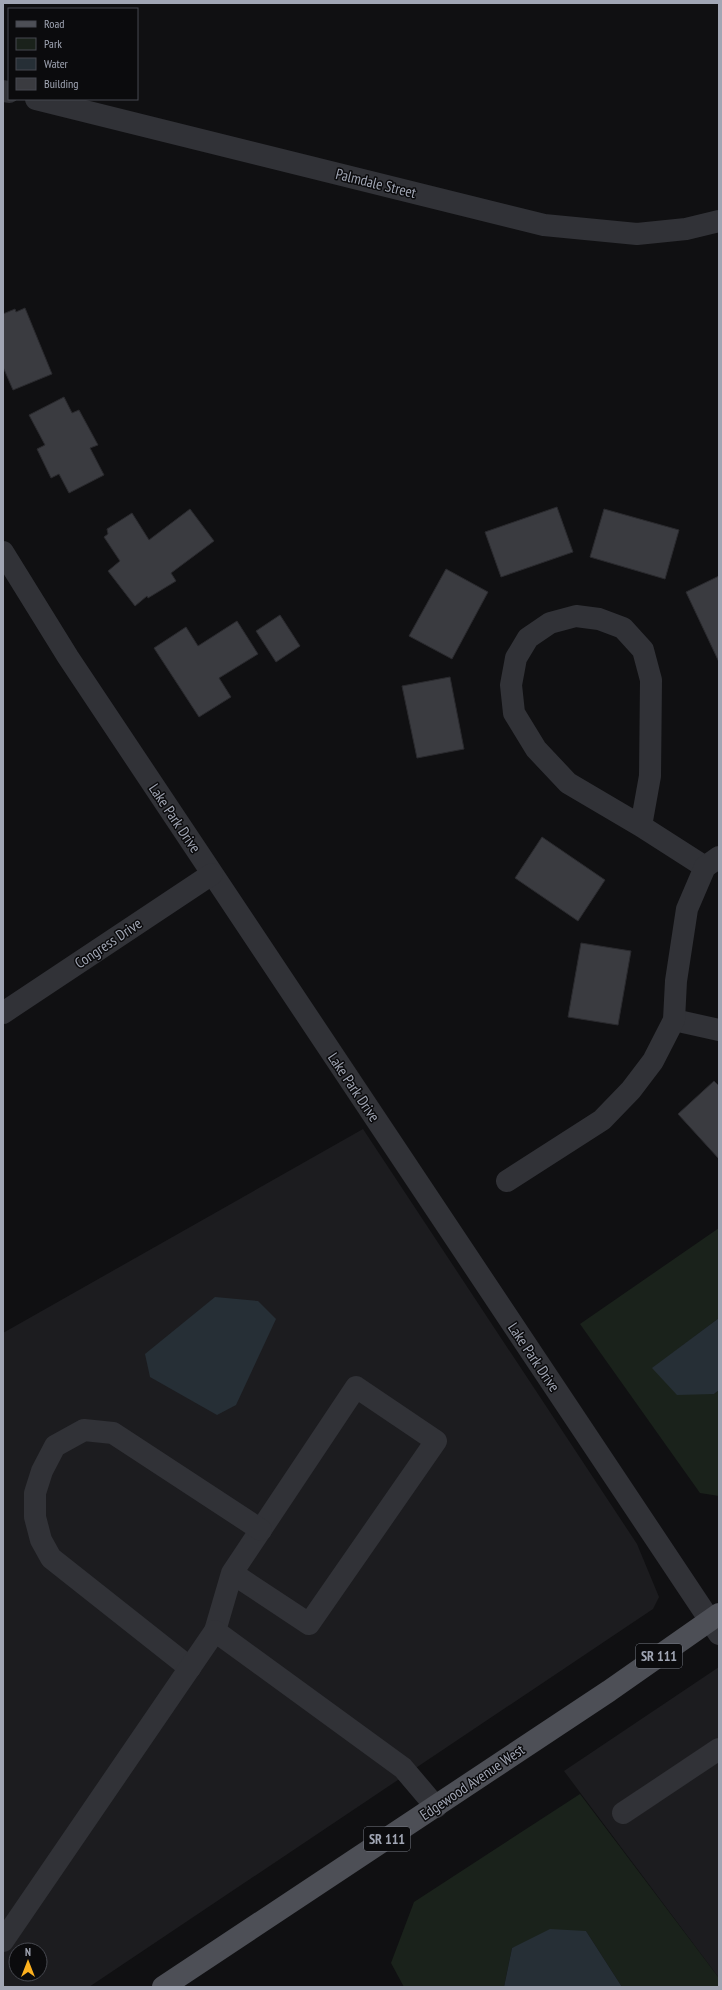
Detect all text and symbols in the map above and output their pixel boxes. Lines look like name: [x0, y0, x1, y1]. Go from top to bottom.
legend: [8, 8, 138, 100]
text: Road: [44, 16, 64, 31]
text: Park: [44, 36, 62, 51]
text: Water: [44, 56, 69, 71]
text: Building: [44, 76, 79, 91]
street label: Palmdale Street: [334, 164, 418, 202]
street label: Lake Park Drive: [145, 780, 205, 856]
street label: Congress Drive: [71, 914, 145, 972]
street label: Lake Park Drive: [324, 1049, 384, 1125]
street label: Lake Park Drive: [504, 1319, 564, 1395]
road number: SR 111: [636, 1644, 682, 1668]
street label: Edgewood Avenue West: [416, 1740, 528, 1824]
road number: SR 111: [364, 1827, 410, 1851]
north arrow: [8, 1942, 48, 1982]
text: N: [25, 1945, 31, 1959]

